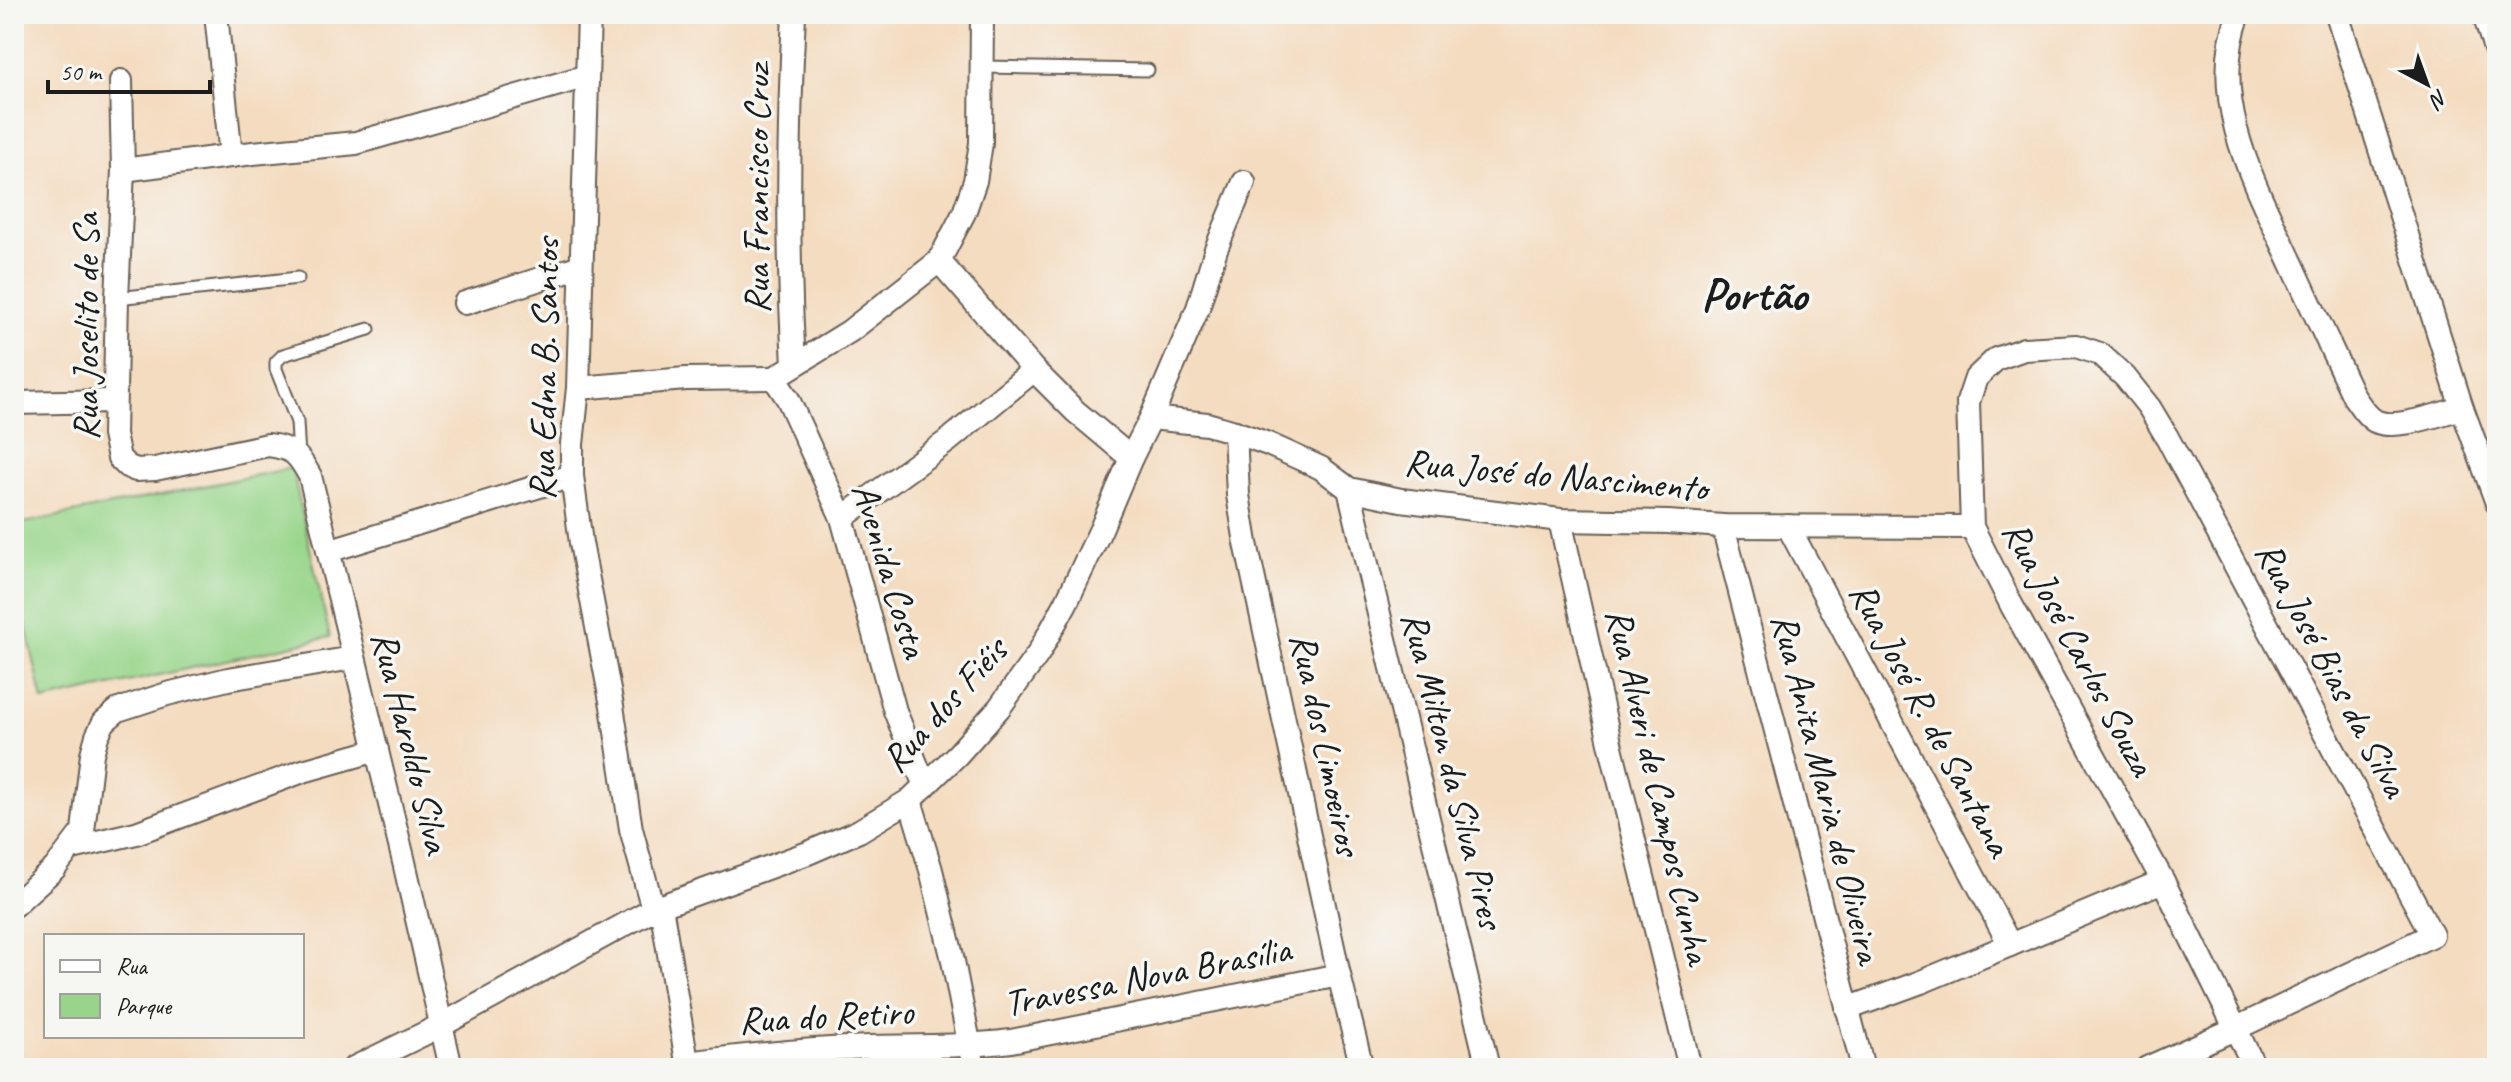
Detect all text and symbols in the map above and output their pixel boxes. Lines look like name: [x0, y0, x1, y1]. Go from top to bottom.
scale bar: [48, 44, 210, 94]
north arrow: [2387, 44, 2467, 124]
text: 50 m: [60, 57, 103, 87]
street label: Rua Francisco Cruz: [733, 60, 780, 314]
text: N: [2423, 83, 2454, 116]
street label: Rua Joselito de Sa: [62, 211, 109, 441]
street label: Rua Edna B. Santos: [518, 235, 570, 500]
district label: Portão: [1701, 266, 1810, 324]
street label: Rua José do Nascimento: [1403, 438, 1713, 512]
street label: Avenida Costa: [841, 477, 940, 666]
street label: Rua José Carlos Souza: [1992, 513, 2167, 786]
street label: Rua José Bias da Silva: [2245, 533, 2420, 807]
street label: Rua José R. de Santana: [1839, 574, 2024, 866]
street label: Rua Alveri de Campos Cunha: [1595, 604, 1724, 972]
street label: Rua Milton da Silva Pires: [1391, 607, 1516, 936]
street label: Rua Anita Maria de Oliveira: [1761, 608, 1894, 971]
street label: Rua dos Fiéis: [871, 625, 1020, 782]
street label: Rua Haroldo Silva: [361, 626, 462, 860]
street label: Rua dos Limoeiros: [1280, 629, 1373, 862]
street label: Travessa Nova Brasília: [1000, 925, 1297, 1027]
legend: [44, 934, 304, 1038]
text: Rua: [116, 951, 148, 981]
street label: Rua do Retiro: [738, 988, 916, 1044]
text: Parque: [116, 991, 173, 1021]

